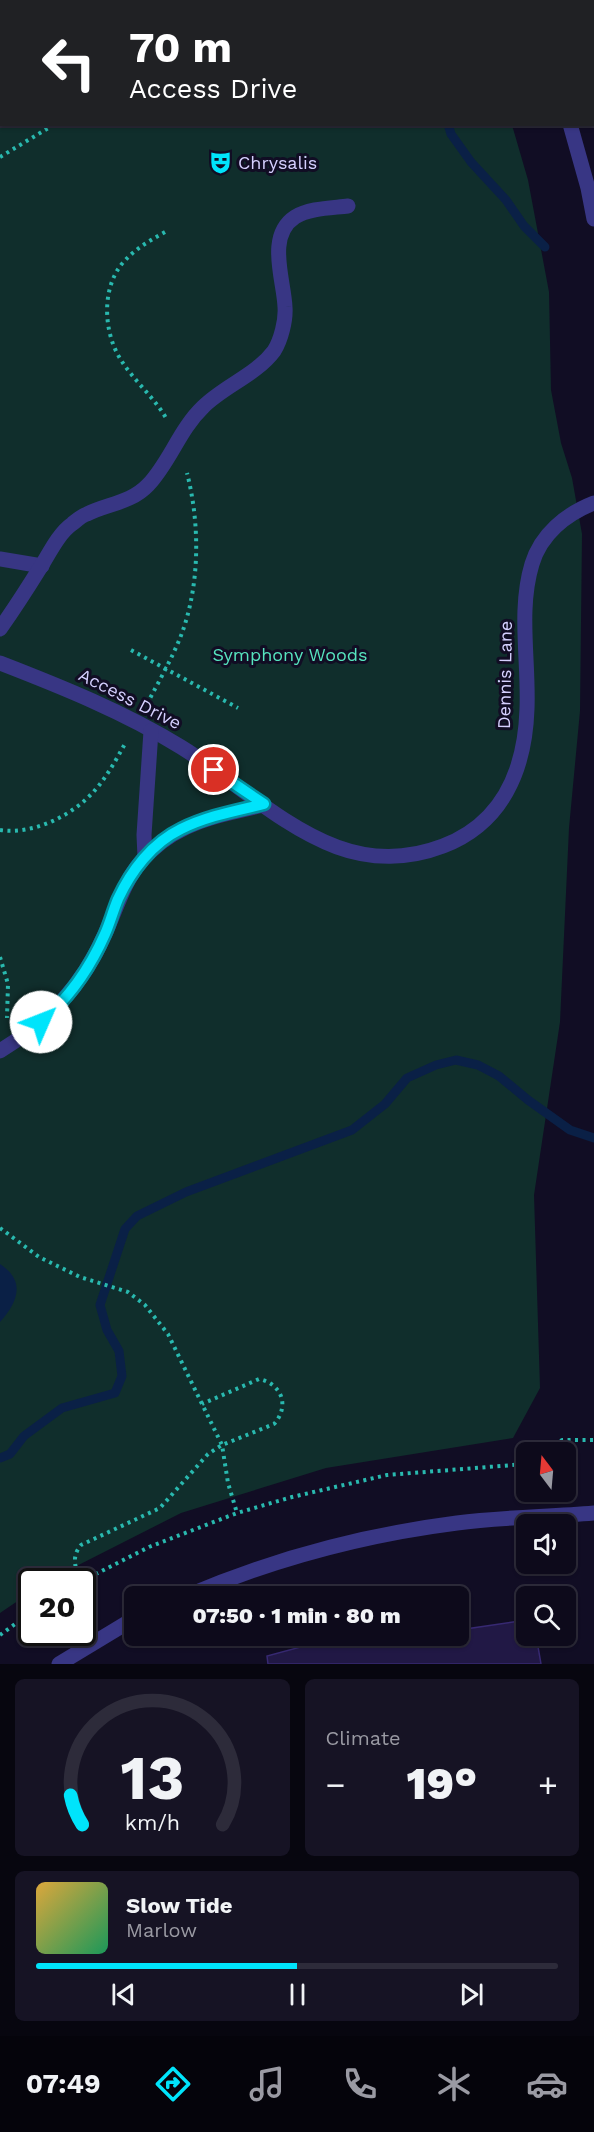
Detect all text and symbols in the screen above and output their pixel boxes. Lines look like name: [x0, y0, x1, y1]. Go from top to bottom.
text: 70 m: [129, 23, 232, 72]
icon: left: [30, 24, 108, 102]
text: Access Drive: [129, 73, 297, 105]
theatre icon: Chrysalis: [207, 150, 233, 176]
place label: Chrysalis: [238, 152, 317, 173]
street label: Dennis Lane: [493, 621, 516, 729]
park label: Symphony Woods: [212, 644, 368, 665]
street label: Access Drive: [76, 664, 185, 733]
pin: [188, 744, 239, 795]
icon: arrive: [197, 753, 230, 786]
position arrow: [9, 990, 73, 1054]
north arrow: [516, 1442, 576, 1502]
map controls: [516, 1442, 576, 1646]
button: sound: [516, 1514, 576, 1574]
speed limit sign: 20: [18, 1568, 96, 1646]
button: search: [516, 1586, 576, 1646]
text: 07:50 · 1 min · 80 m: [192, 1603, 401, 1628]
text: Climate: [326, 1726, 401, 1750]
text: 13: [120, 1741, 184, 1814]
text: 19°: [406, 1757, 477, 1810]
text: −: [326, 1765, 345, 1804]
text: +: [538, 1765, 558, 1804]
text: km/h: [125, 1810, 180, 1835]
text: Slow Tide: [126, 1893, 233, 1918]
text: Marlow: [126, 1918, 197, 1942]
icon: previous: [107, 1978, 140, 2011]
icon: pause: [281, 1978, 314, 2011]
icon: next: [455, 1978, 488, 2011]
icon: directions: [152, 2063, 194, 2105]
icon: music: [246, 2063, 288, 2105]
icon: phone: [339, 2063, 381, 2105]
icon: climate: [433, 2063, 475, 2105]
icon: car: [526, 2063, 568, 2105]
text: 07:49: [26, 2068, 101, 2100]

